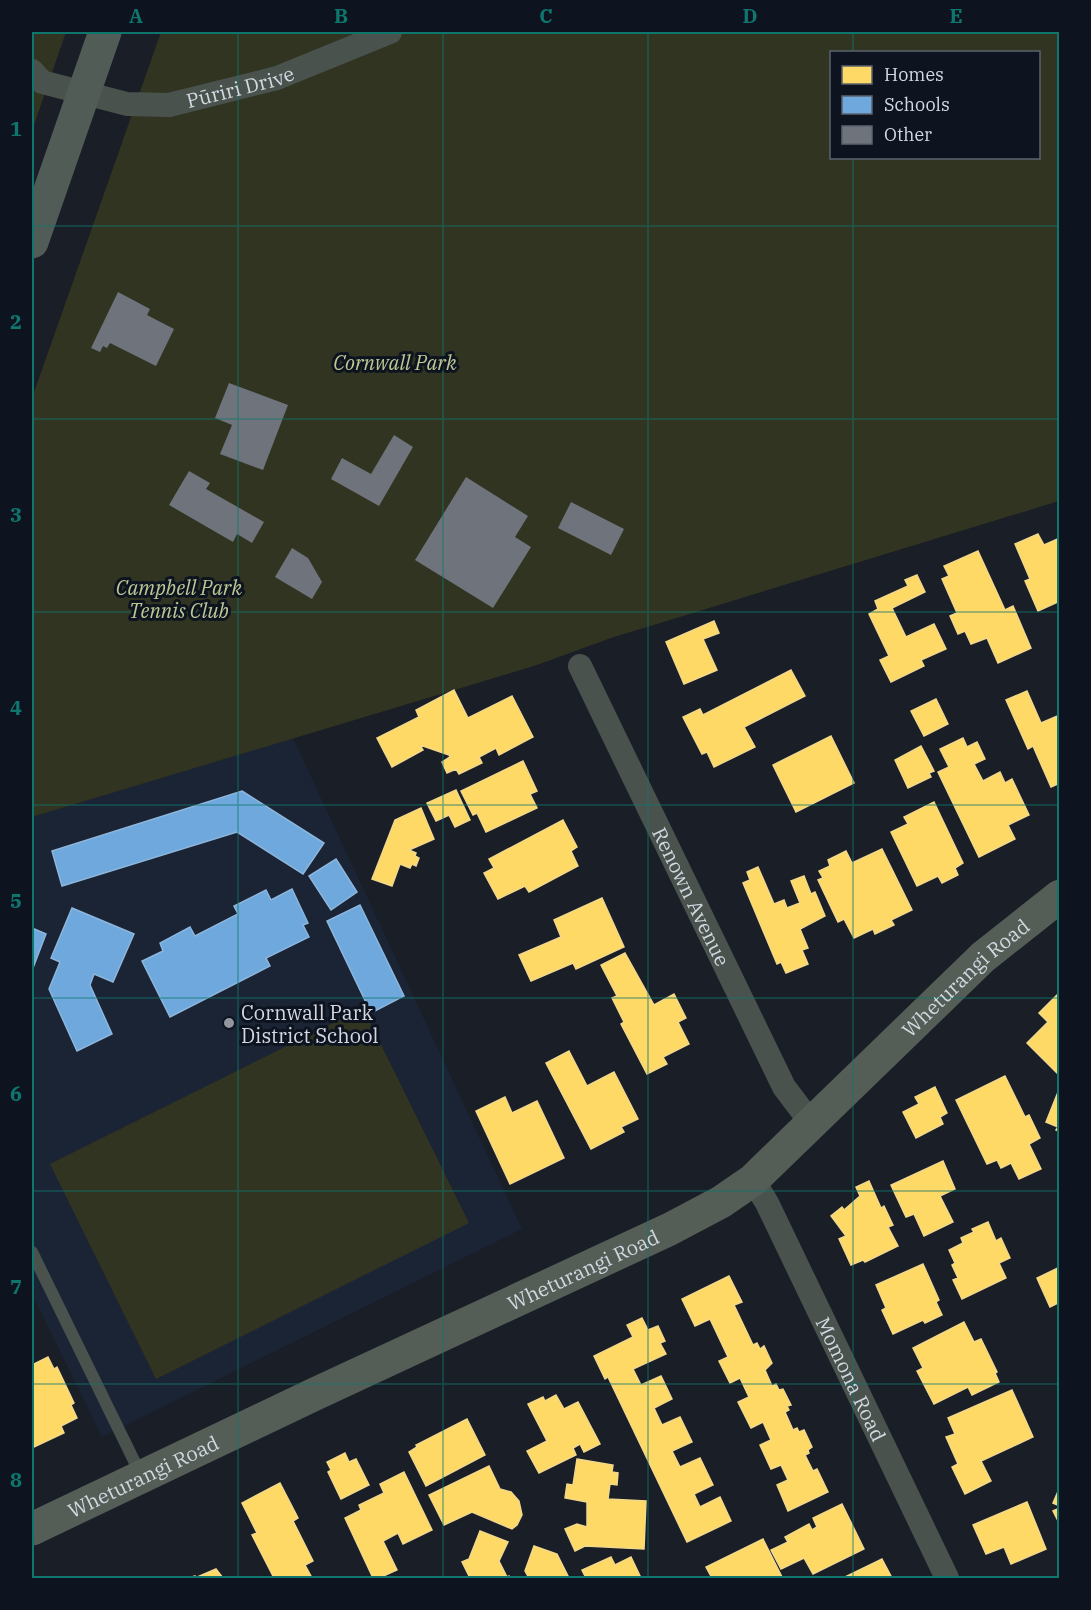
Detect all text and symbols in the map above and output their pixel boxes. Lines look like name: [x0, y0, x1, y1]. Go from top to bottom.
text: A: [129, 2, 143, 29]
text: B: [334, 2, 348, 29]
text: C: [539, 2, 553, 29]
text: D: [742, 2, 758, 29]
text: E: [949, 2, 963, 29]
legend: [830, 51, 1040, 159]
street label: Pūriri Drive: [183, 59, 298, 114]
text: Homes: [884, 63, 944, 86]
text: Schools: [884, 93, 950, 116]
text: 1: [10, 115, 22, 142]
text: Other: [884, 123, 932, 146]
text: 2: [10, 308, 22, 335]
park label: Cornwall Park: [333, 349, 457, 376]
text: 3: [10, 501, 22, 528]
park label: Campbell Park Tennis Club: [116, 574, 243, 624]
text: 4: [10, 694, 22, 721]
street label: Renown Avenue: [647, 822, 737, 970]
text: 5: [10, 887, 22, 914]
street label: Wheturangi Road: [895, 912, 1035, 1043]
place label: Cornwall Park District School: [241, 999, 379, 1049]
marker: Cornwall Park District School: [222, 1016, 236, 1030]
text: 6: [10, 1080, 22, 1107]
street label: Wheturangi Road: [503, 1223, 663, 1316]
text: 7: [10, 1273, 22, 1300]
street label: Momona Road: [810, 1312, 893, 1446]
street label: Wheturangi Road: [63, 1429, 223, 1524]
text: 8: [10, 1466, 22, 1493]

